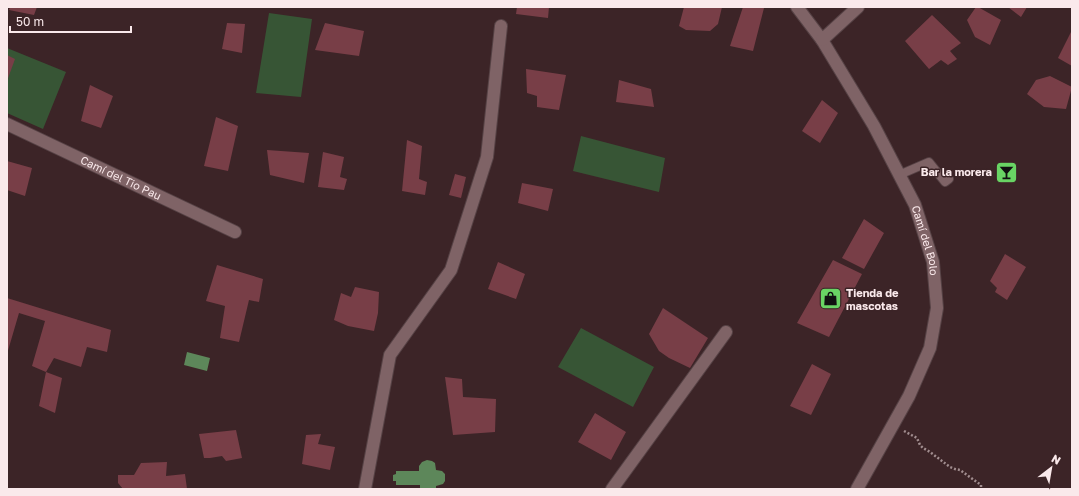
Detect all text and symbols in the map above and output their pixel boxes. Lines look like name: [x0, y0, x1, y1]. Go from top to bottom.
scale bar: [10, 8, 131, 34]
text: 50 m: [16, 14, 44, 29]
street label: Camí del Tio Pau: [79, 153, 164, 202]
bar icon: Bar la morera: [994, 159, 1020, 185]
place label: Bar la morera: [921, 165, 992, 178]
street label: Camí del Bolo: [910, 204, 941, 276]
shop icon: Tienda de mascotas: [817, 286, 843, 312]
place label: Tienda de mascotas: [846, 286, 899, 312]
north arrow: [1031, 448, 1071, 488]
text: N: [1049, 451, 1063, 467]

